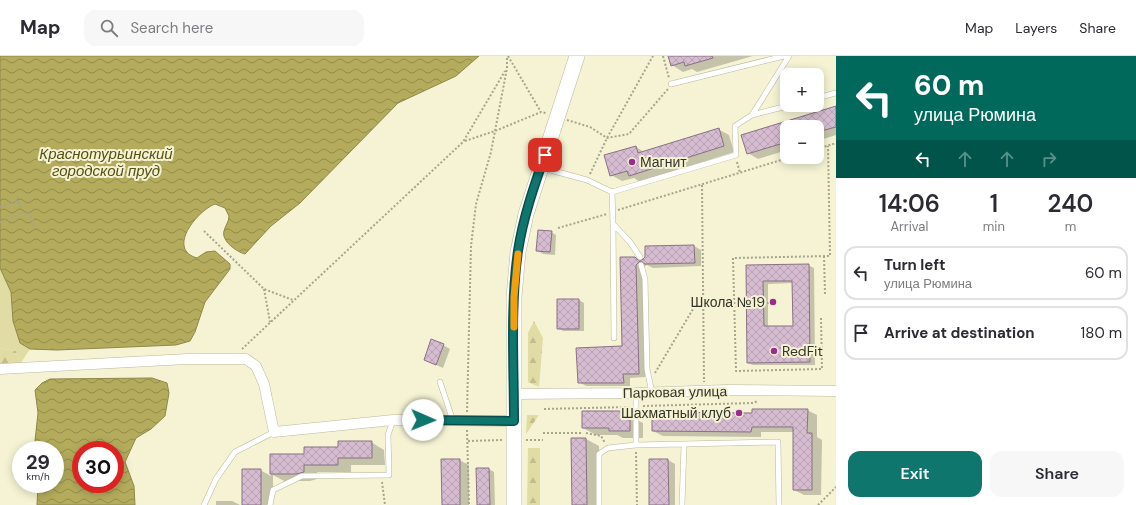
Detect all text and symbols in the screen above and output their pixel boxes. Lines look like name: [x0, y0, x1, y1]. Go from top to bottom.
search box: [84, 10, 364, 46]
text: Map: [20, 15, 60, 40]
icon: search: [98, 17, 120, 39]
text: Search here: [130, 18, 213, 38]
text: Map: [965, 19, 993, 37]
text: Layers: [1015, 19, 1057, 37]
text: Share: [1079, 19, 1116, 37]
text: 60 m: [914, 67, 984, 104]
map controls: [780, 68, 824, 164]
button: +: [780, 68, 824, 112]
icon: left: [848, 72, 900, 124]
text: улица Рюмина: [914, 103, 1036, 127]
button: −: [780, 120, 824, 164]
pin: [528, 138, 562, 172]
water label: Краснотурьинский городской пруд: [39, 144, 173, 181]
icon: arrive: [534, 144, 556, 166]
icon: left: [912, 148, 934, 170]
icon: ahead: [954, 148, 976, 170]
icon: ahead: [996, 148, 1018, 170]
icon: right: [1038, 148, 1060, 170]
place label: Магнит: [640, 153, 687, 171]
marker: Магнит: [627, 157, 637, 167]
text: 14:06: [879, 188, 940, 219]
text: 1: [990, 188, 998, 219]
text: 240: [1048, 188, 1093, 219]
text: Arrival: [890, 218, 928, 235]
text: min: [983, 218, 1005, 235]
text: m: [1065, 218, 1076, 235]
text: Turn left: [884, 255, 945, 275]
icon: left: [850, 262, 872, 284]
text: 60 m: [1085, 263, 1122, 283]
text: улица Рюмина: [884, 275, 972, 292]
place label: Школа №19: [691, 293, 765, 311]
marker: Школа №19: [768, 297, 778, 307]
icon: arrive: [850, 322, 872, 344]
text: Arrive at destination: [884, 323, 1035, 343]
text: 180 m: [1081, 323, 1122, 343]
place label: RedFit: [782, 342, 823, 360]
marker: RedFit: [769, 346, 779, 356]
street label: Парковая улица: [623, 382, 728, 402]
position arrow: [402, 399, 444, 441]
place label: Шахматный клуб: [621, 404, 731, 422]
marker: Шахматный клуб: [734, 408, 744, 418]
speed limit sign: 30: [72, 441, 124, 493]
text: 29: [26, 449, 50, 475]
button: Exit: [848, 451, 982, 497]
button: Share: [990, 451, 1124, 497]
text: km/h: [26, 470, 50, 483]

